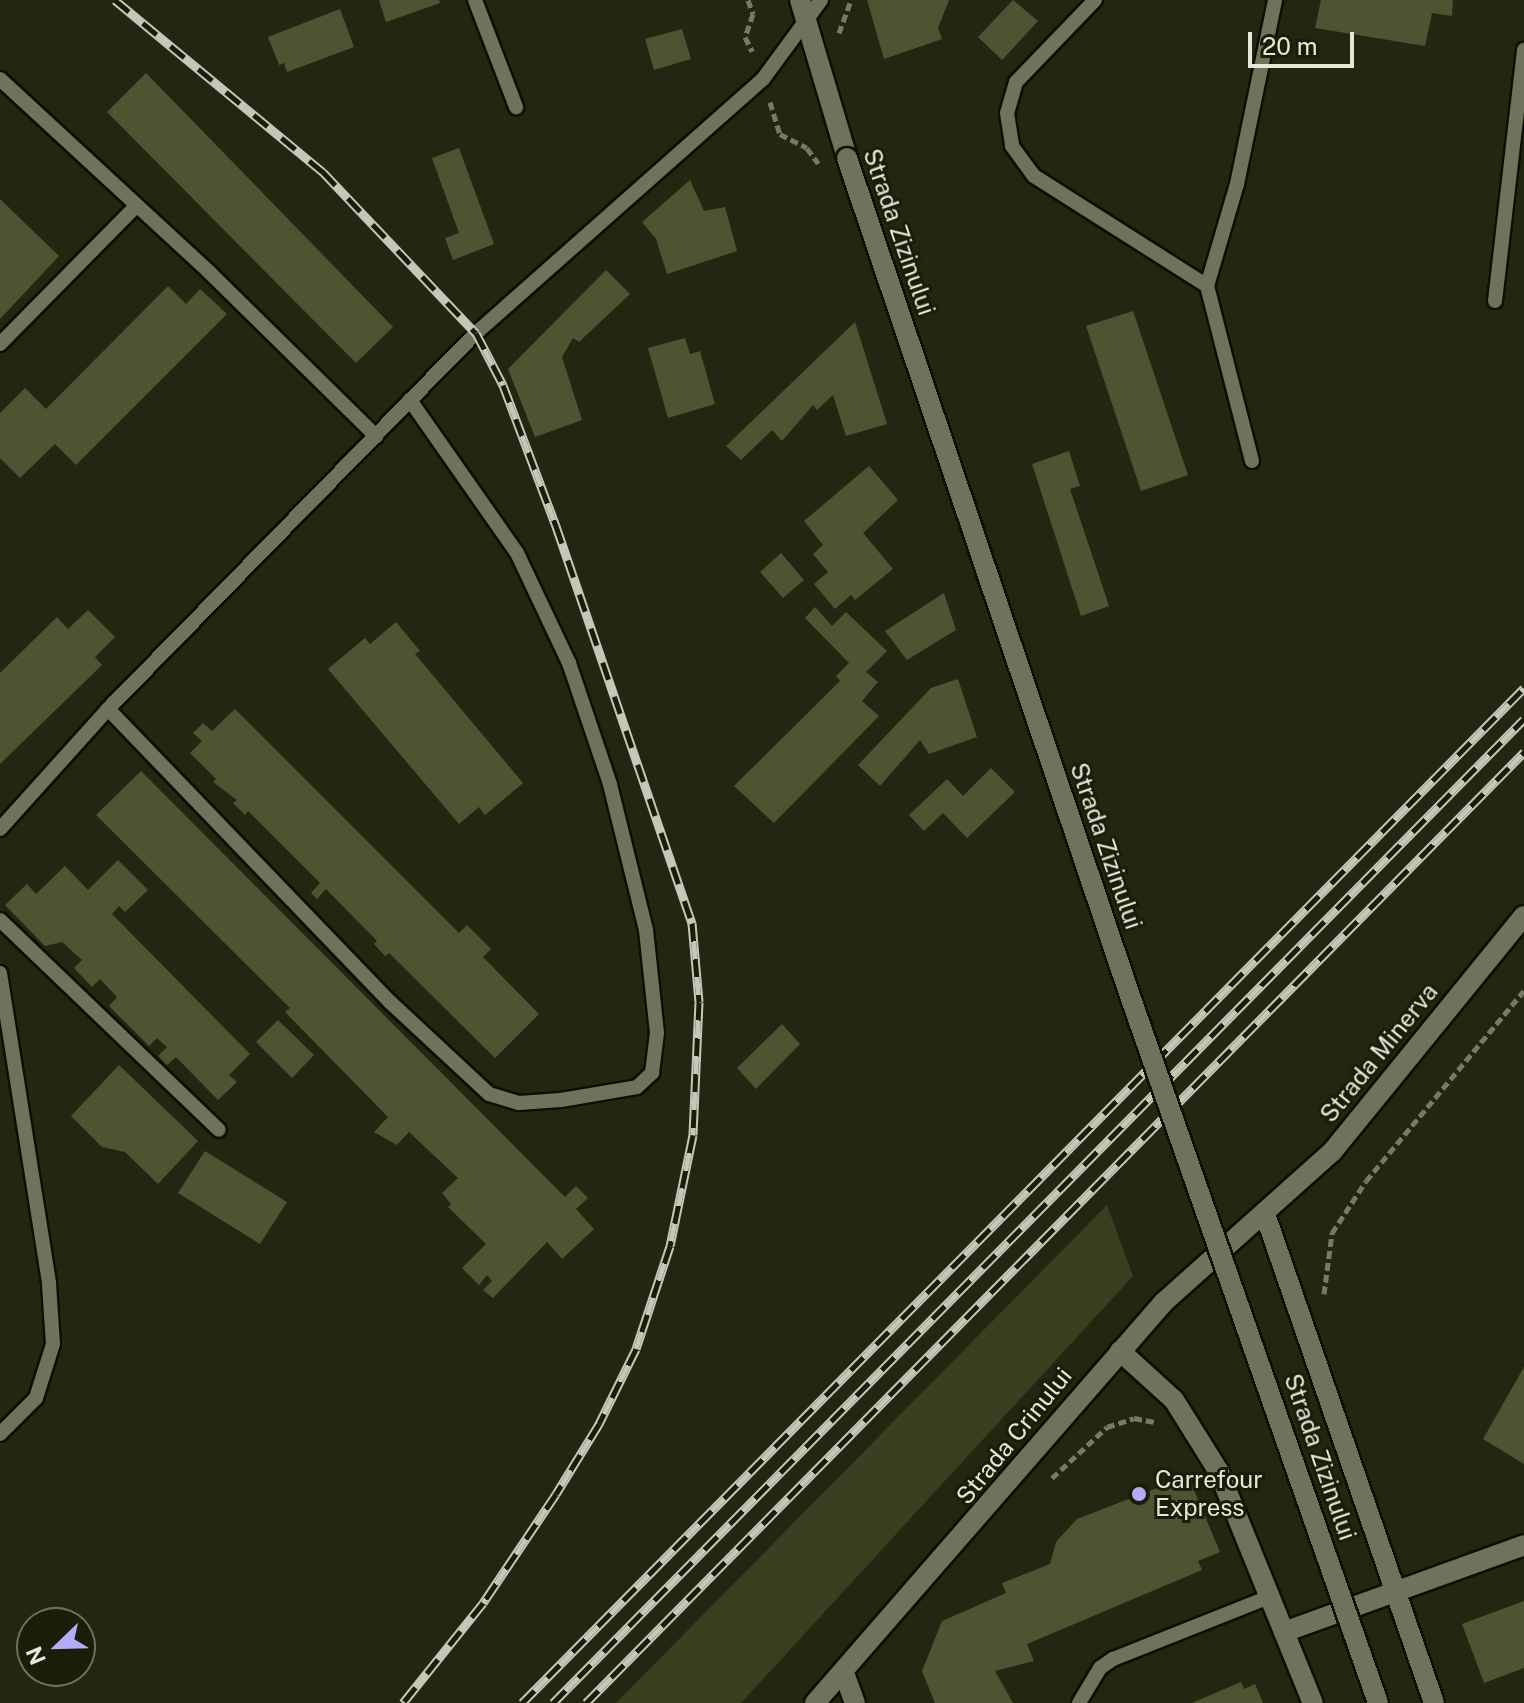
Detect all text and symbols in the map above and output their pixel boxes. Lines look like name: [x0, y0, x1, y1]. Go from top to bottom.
scale bar: [1252, 16, 1358, 66]
text: 20 m: [1262, 32, 1318, 60]
street label: Strada Zizinului: [857, 145, 941, 319]
street label: Strada Zizinului: [1064, 759, 1148, 933]
street label: Strada Minerva: [1314, 978, 1444, 1128]
street label: Strada Crinului: [950, 1362, 1078, 1510]
street label: Strada Zizinului: [1278, 1370, 1362, 1544]
place label: Carrefour Express: [1155, 1466, 1263, 1522]
marker: Carrefour Express: [1130, 1485, 1148, 1503]
north arrow: [16, 1607, 96, 1687]
text: N: [20, 1643, 51, 1669]

